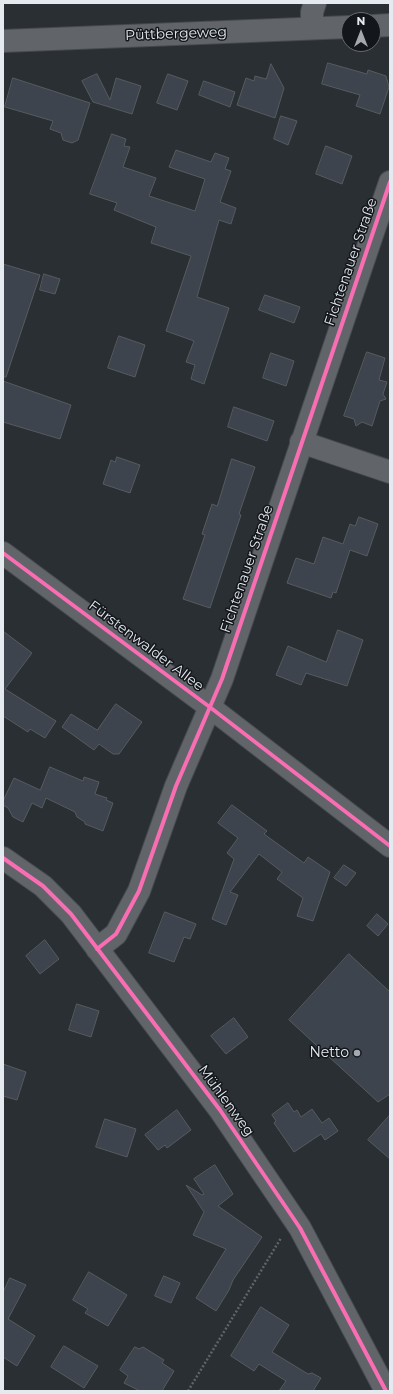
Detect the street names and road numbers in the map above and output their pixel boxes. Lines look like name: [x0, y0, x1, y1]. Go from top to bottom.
street label: Püttbergeweg: [125, 24, 227, 44]
street label: Fichtenauer Straße: [321, 196, 381, 328]
street label: Fichtenauer Straße: [217, 503, 277, 635]
street label: Fürstenwalder Allee: [85, 597, 207, 695]
street label: Mühlenweg: [195, 1062, 257, 1140]

